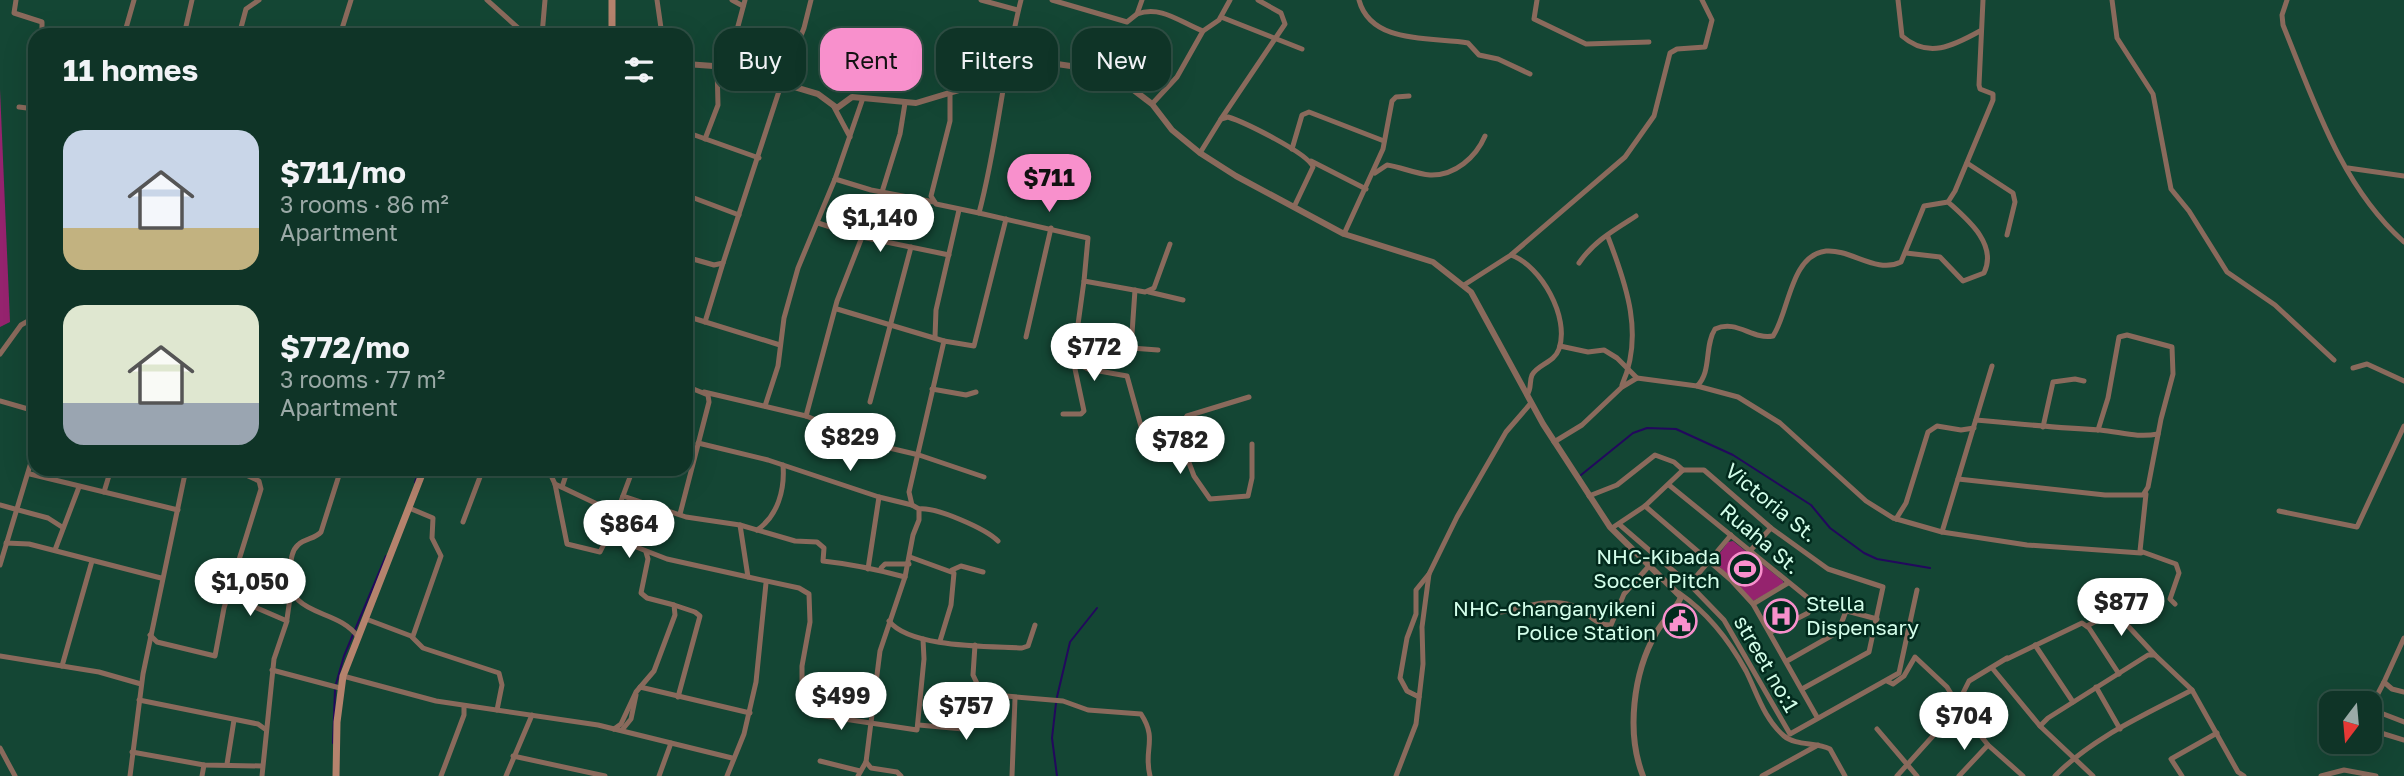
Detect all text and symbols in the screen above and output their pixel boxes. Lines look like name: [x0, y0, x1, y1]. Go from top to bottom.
chip: Buy: [714, 28, 806, 91]
chip: Rent: [820, 28, 922, 91]
chip: Filters: [936, 28, 1058, 91]
chip: New: [1072, 28, 1171, 91]
icon: filters: [620, 51, 658, 89]
text: 11 homes: [63, 52, 198, 88]
text: $711/mo: [280, 154, 406, 190]
pin: $711: [1008, 154, 1090, 214]
icon: home: [119, 158, 203, 242]
text: $711: [1023, 163, 1075, 191]
text: 3 rooms · 86 m²: [280, 190, 449, 218]
pin: $1,140: [823, 194, 937, 254]
text: $1,140: [842, 203, 918, 231]
text: Apartment: [280, 218, 398, 246]
pin: $772: [1053, 324, 1135, 383]
text: $772/mo: [280, 329, 410, 365]
text: $772: [1067, 332, 1121, 360]
icon: home: [119, 333, 203, 417]
text: 3 rooms · 77 m²: [280, 365, 445, 393]
text: Apartment: [280, 393, 398, 421]
pin: $829: [809, 414, 891, 473]
pin: $782: [1139, 416, 1221, 476]
text: $829: [821, 422, 879, 450]
text: $782: [1152, 425, 1208, 453]
street label: Victoria St.: [1720, 457, 1823, 547]
street label: Ruaha St.: [1715, 497, 1806, 579]
pin: $864: [588, 500, 670, 560]
text: $864: [599, 509, 659, 537]
place label: NHC-Kibada Soccer Pitch: [1593, 543, 1720, 593]
sports icon: NHC-Kibada Soccer Pitch: [1726, 550, 1764, 588]
pin: $1,050: [193, 558, 307, 618]
text: $1,050: [211, 567, 289, 595]
pin: $877: [2080, 578, 2162, 638]
text: $877: [2093, 587, 2149, 615]
place label: Stella Dispensary: [1806, 590, 1919, 640]
place label: NHC-Changanyikeni Police Station: [1453, 595, 1656, 645]
hospital icon: Stella Dispensary: [1762, 597, 1800, 635]
public building icon: NHC-Changanyikeni Police Station: [1661, 602, 1699, 640]
street label: street no:1: [1729, 610, 1805, 717]
pin: $499: [800, 672, 882, 732]
text: $499: [812, 681, 871, 709]
pin: $757: [925, 682, 1007, 742]
text: $757: [939, 691, 993, 719]
north arrow: [2319, 691, 2382, 754]
map controls: [2319, 691, 2382, 754]
pin: $704: [1923, 692, 2005, 752]
text: $704: [1935, 701, 1993, 729]

